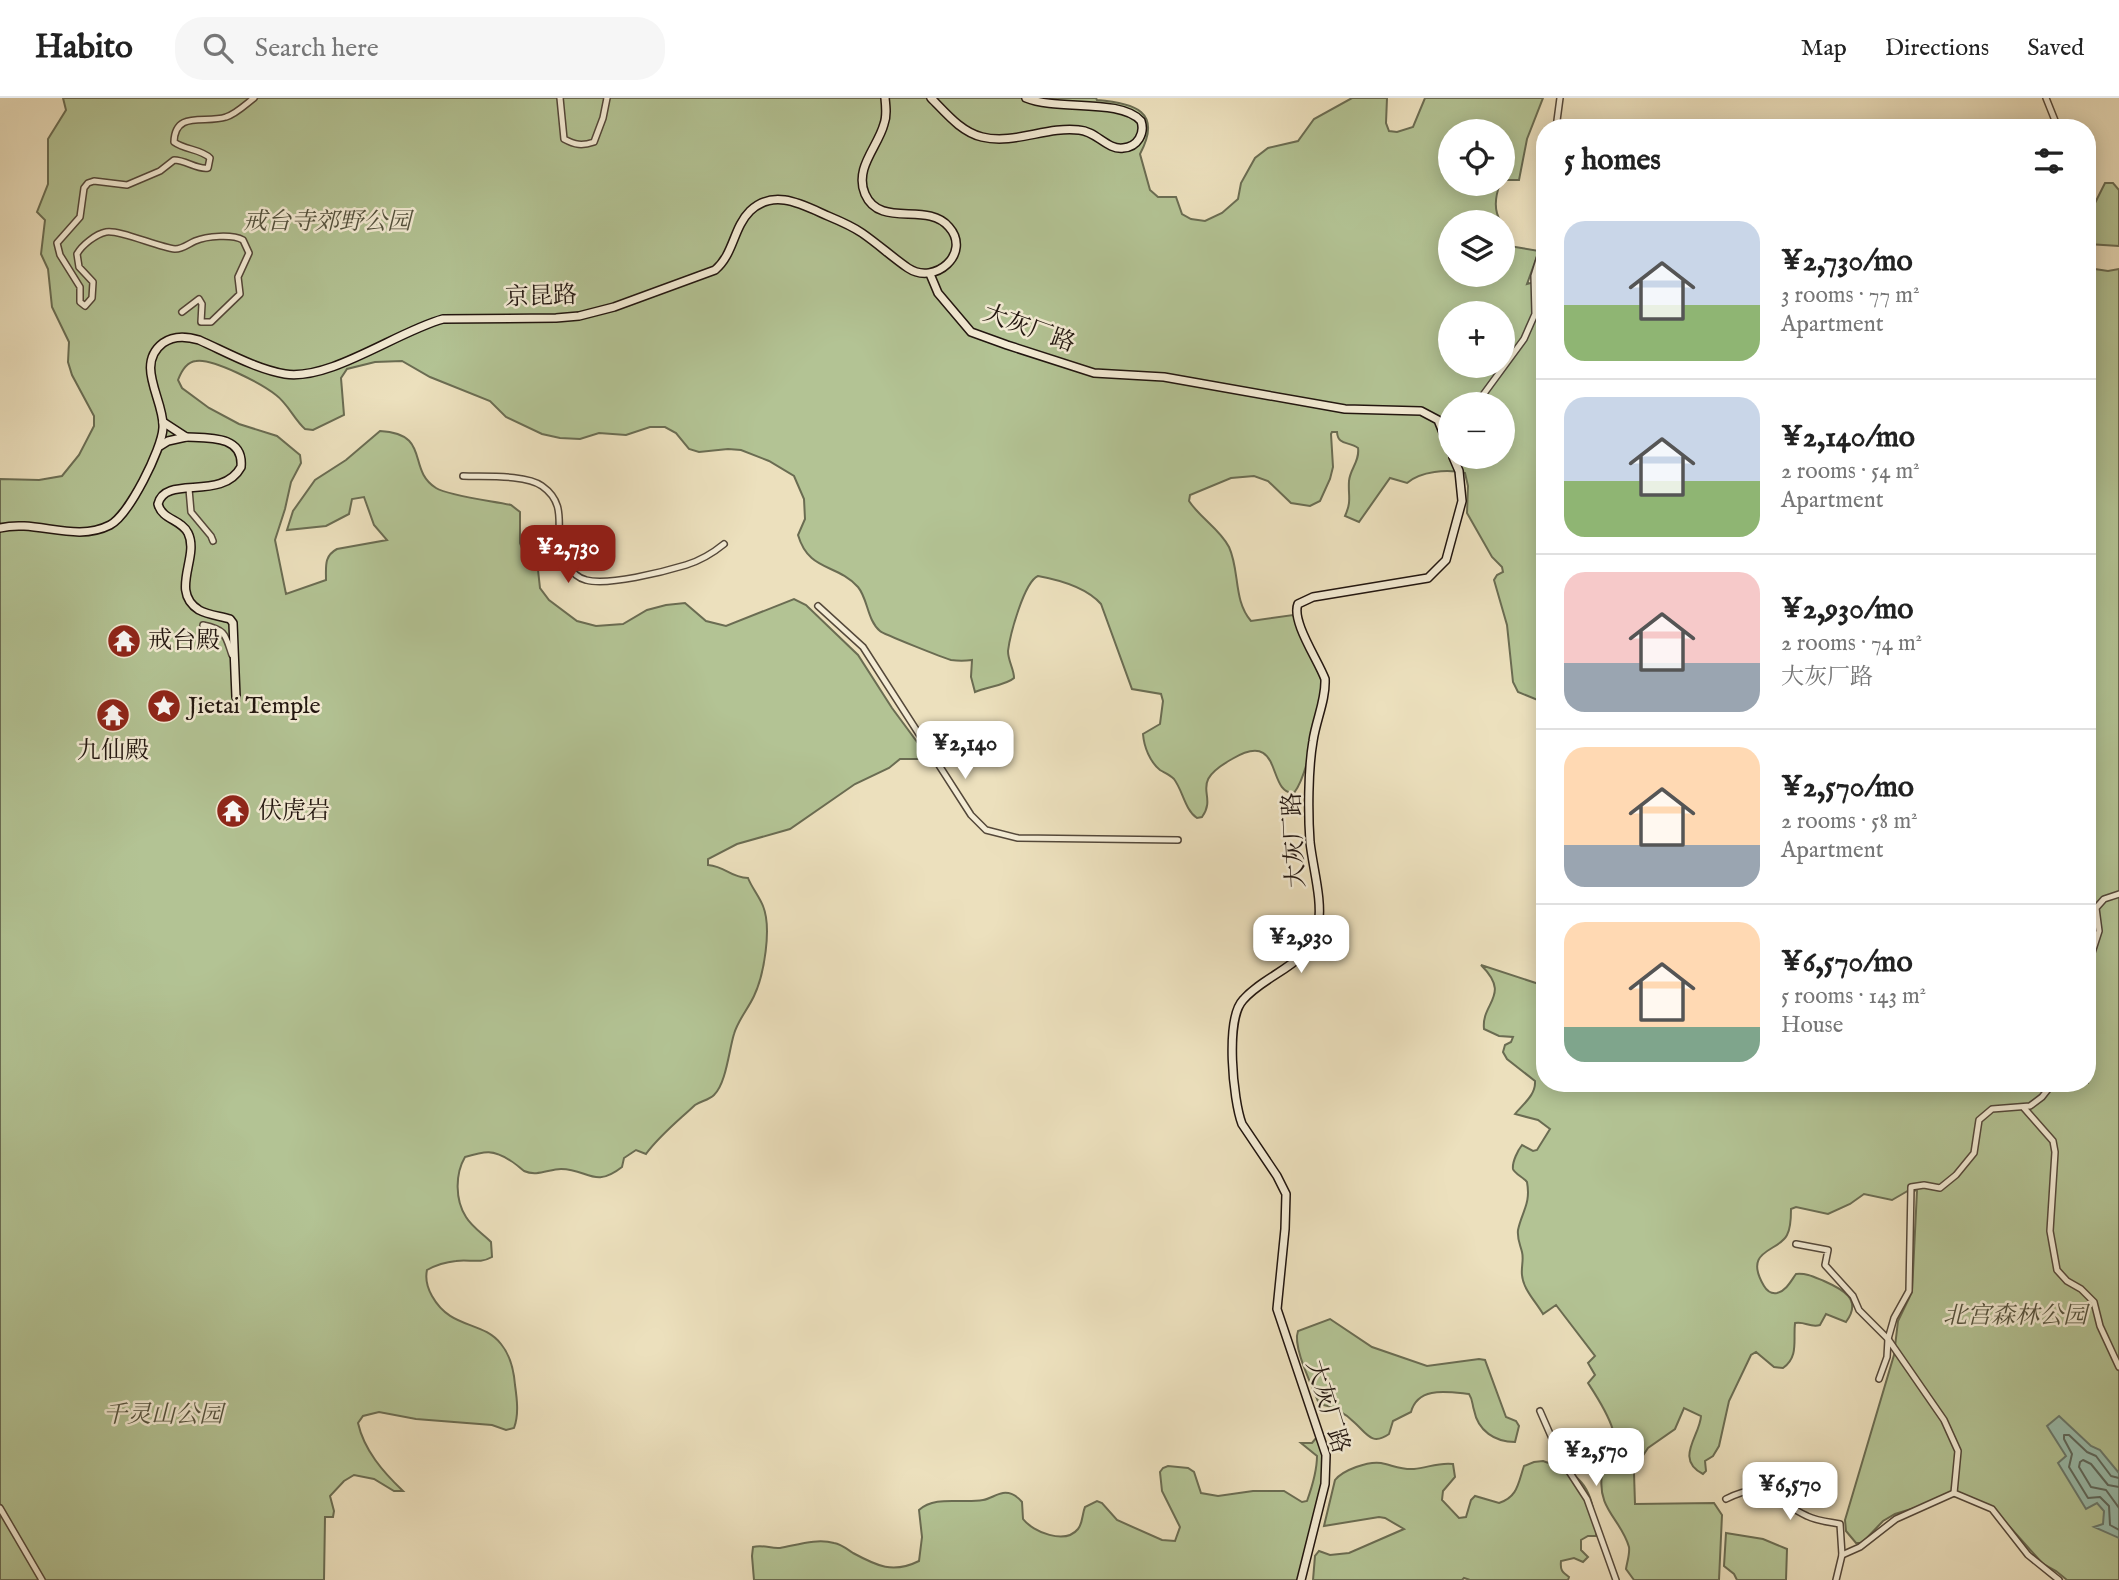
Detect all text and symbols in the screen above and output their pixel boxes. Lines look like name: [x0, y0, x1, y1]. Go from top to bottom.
search box: [175, 17, 665, 80]
text: Habito: [35, 27, 133, 69]
icon: search: [199, 29, 237, 67]
text: Search here: [255, 32, 379, 65]
text: Map: [1801, 33, 1847, 64]
text: Directions: [1885, 33, 1989, 64]
text: Saved: [2027, 33, 2084, 64]
map controls: [1438, 119, 1515, 469]
button: locate: [1438, 119, 1515, 196]
text: 5 homes: [1564, 142, 1661, 180]
icon: filters: [2030, 142, 2068, 180]
park label: 戒台寺郊野公园: [243, 207, 415, 238]
button: layers: [1438, 210, 1515, 287]
text: ¥2,730/mo: [1781, 243, 1913, 281]
icon: home: [1620, 249, 1704, 333]
street label: 京昆路: [504, 280, 578, 314]
text: 3 rooms · 77 m²: [1781, 281, 1920, 310]
street label: 大灰厂路: [979, 298, 1079, 360]
button: +: [1438, 301, 1515, 378]
text: Apartment: [1781, 310, 1884, 339]
button: −: [1438, 392, 1515, 469]
text: ¥2,140/mo: [1781, 419, 1915, 457]
icon: home: [1620, 425, 1704, 509]
text: 2 rooms · 54 m²: [1781, 457, 1920, 486]
text: Apartment: [1781, 486, 1884, 515]
pin: ¥2,730: [511, 526, 625, 585]
text: ¥2,730: [536, 533, 600, 562]
text: ¥2,930/mo: [1781, 591, 1913, 629]
icon: home: [1620, 600, 1704, 684]
temple icon: 戒台殿: [105, 622, 143, 660]
place label: 戒台殿: [148, 626, 220, 657]
text: 2 rooms · 74 m²: [1781, 629, 1922, 658]
text: 大灰厂路: [1781, 663, 1873, 692]
place icon: Jietai Temple: [145, 687, 183, 725]
place label: Jietai Temple: [185, 691, 321, 722]
temple icon: 九仙殿: [94, 696, 132, 734]
pin: ¥2,140: [908, 722, 1022, 781]
text: ¥2,140: [933, 729, 997, 758]
place label: 九仙殿: [77, 736, 149, 767]
text: ¥2,570/mo: [1781, 769, 1914, 807]
icon: home: [1620, 775, 1704, 859]
street label: 大灰厂路: [1277, 791, 1313, 889]
temple icon: 伏虎岩: [214, 792, 252, 830]
place label: 伏虎岩: [258, 796, 330, 827]
text: 2 rooms · 58 m²: [1781, 807, 1918, 836]
text: Apartment: [1781, 836, 1884, 865]
pin: ¥2,930: [1244, 916, 1358, 975]
text: ¥2,930: [1269, 923, 1333, 952]
text: ¥6,570/mo: [1781, 944, 1913, 982]
icon: home: [1620, 950, 1704, 1034]
text: 5 rooms · 143 m²: [1781, 982, 1926, 1011]
text: House: [1781, 1011, 1843, 1040]
park label: 北宫森林公园: [1943, 1301, 2091, 1332]
street label: 大灰厂路: [1298, 1357, 1356, 1457]
park label: 千灵山公园: [103, 1400, 227, 1431]
pin: ¥2,570: [1539, 1428, 1653, 1488]
text: ¥2,570: [1564, 1436, 1628, 1465]
pin: ¥6,570: [1733, 1462, 1847, 1522]
text: ¥6,570: [1759, 1470, 1821, 1499]

